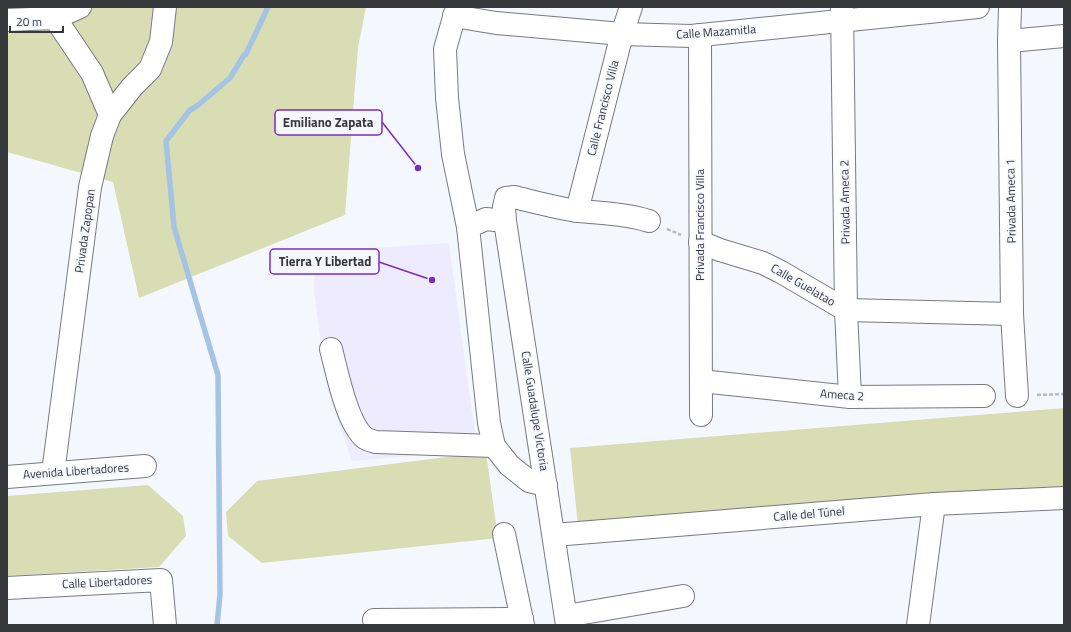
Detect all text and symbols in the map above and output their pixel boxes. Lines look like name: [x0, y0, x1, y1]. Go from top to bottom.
scale bar: [10, 8, 63, 34]
text: 20 m: [16, 12, 42, 31]
street label: Calle Mazamitla: [675, 19, 757, 44]
street label: Calle Francisco Villa: [581, 58, 624, 158]
callout: Emiliano Zapata: [275, 110, 382, 135]
text: Emiliano Zapata: [283, 112, 374, 132]
street label: Privada Ameca 1: [1000, 159, 1021, 243]
street label: Privada Ameca 2: [834, 160, 855, 244]
street label: Privada Francisco Villa: [690, 169, 709, 281]
street label: Privada Zapopan: [69, 188, 100, 274]
callout: Tierra Y Libertad: [270, 249, 379, 274]
text: Tierra Y Libertad: [279, 251, 371, 271]
street label: Calle Guelatao: [767, 258, 839, 311]
street label: Calle Guadalupe Victoria: [517, 350, 554, 472]
street label: Ameca 2: [819, 383, 865, 406]
street label: Avenida Libertadores: [22, 457, 130, 484]
street label: Calle del Túnel: [772, 501, 845, 526]
street label: Calle Libertadores: [61, 570, 153, 593]

